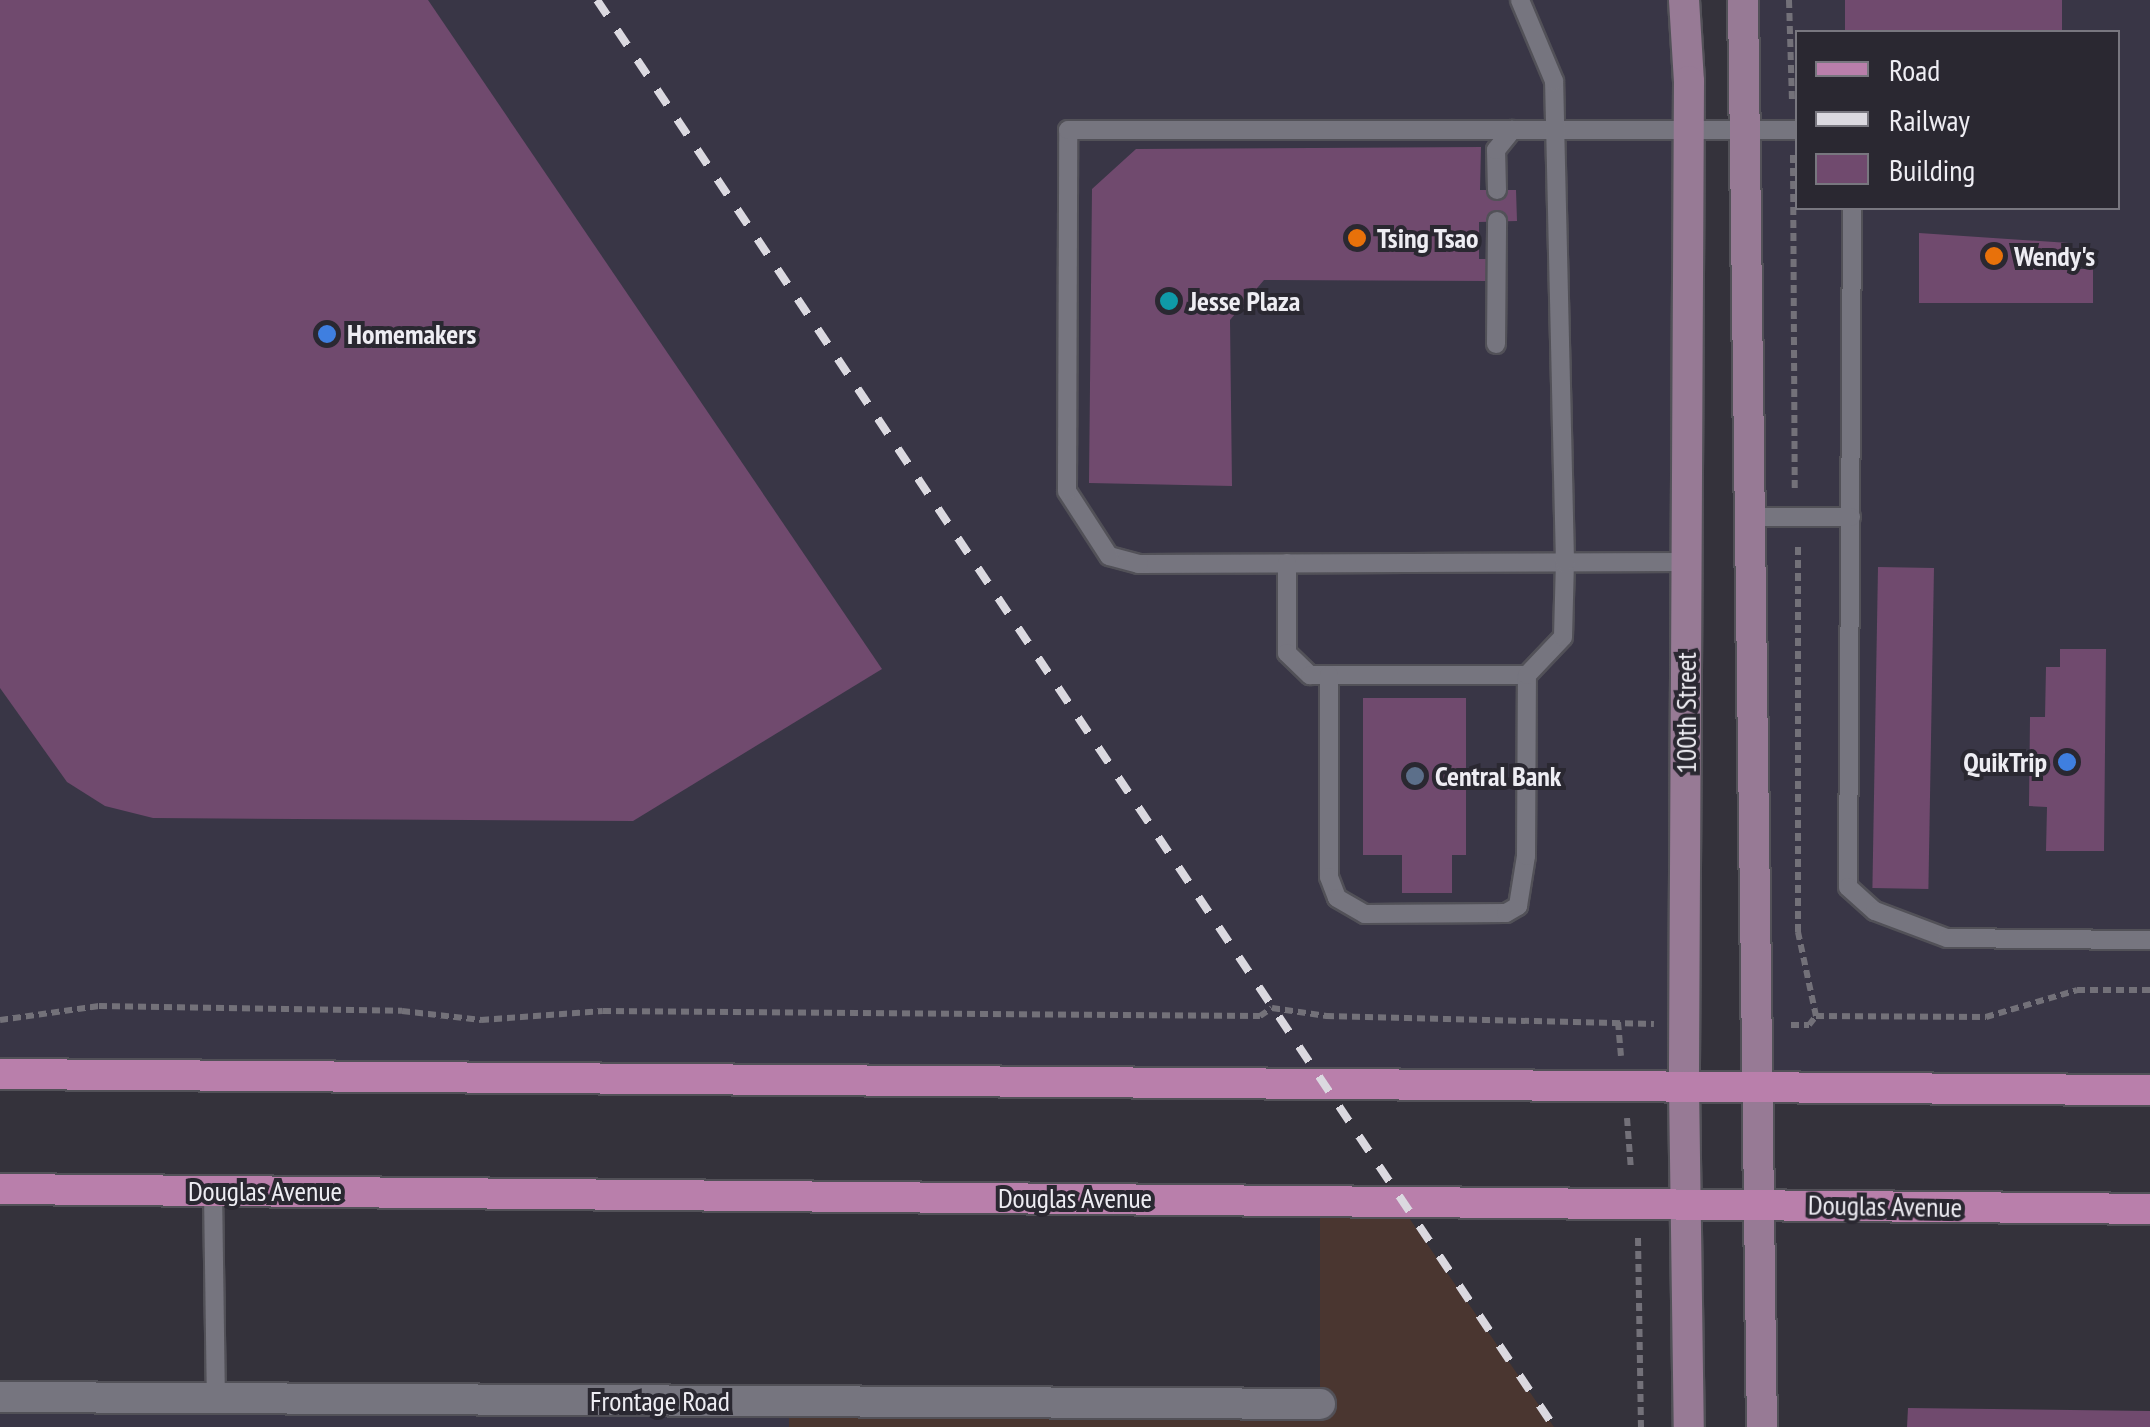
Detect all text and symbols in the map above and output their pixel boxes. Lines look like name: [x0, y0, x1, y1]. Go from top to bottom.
legend: [1795, 30, 2120, 210]
text: Road: [1889, 50, 1940, 89]
text: Railway: [1889, 100, 1970, 139]
text: Building: [1889, 150, 1975, 189]
place label: Tsing Tsao: [1377, 221, 1479, 255]
marker: Tsing Tsao: [1346, 227, 1368, 249]
place label: Wendy's: [2014, 239, 2095, 273]
marker: Wendy's: [1983, 245, 2005, 267]
place label: Jesse Plaza: [1189, 284, 1300, 318]
marker: Jesse Plaza: [1158, 290, 1180, 312]
place label: Homemakers: [347, 317, 476, 351]
marker: Homemakers: [316, 323, 338, 345]
street label: 100th Street: [1669, 652, 1703, 774]
place label: QuikTrip: [1963, 745, 2047, 779]
marker: QuikTrip: [2056, 751, 2078, 773]
place label: Central Bank: [1435, 759, 1561, 793]
marker: Central Bank: [1404, 765, 1426, 787]
street label: Douglas Avenue: [188, 1174, 342, 1208]
street label: Douglas Avenue: [998, 1181, 1152, 1215]
street label: Douglas Avenue: [1807, 1188, 1963, 1224]
street label: Frontage Road: [590, 1384, 730, 1418]

